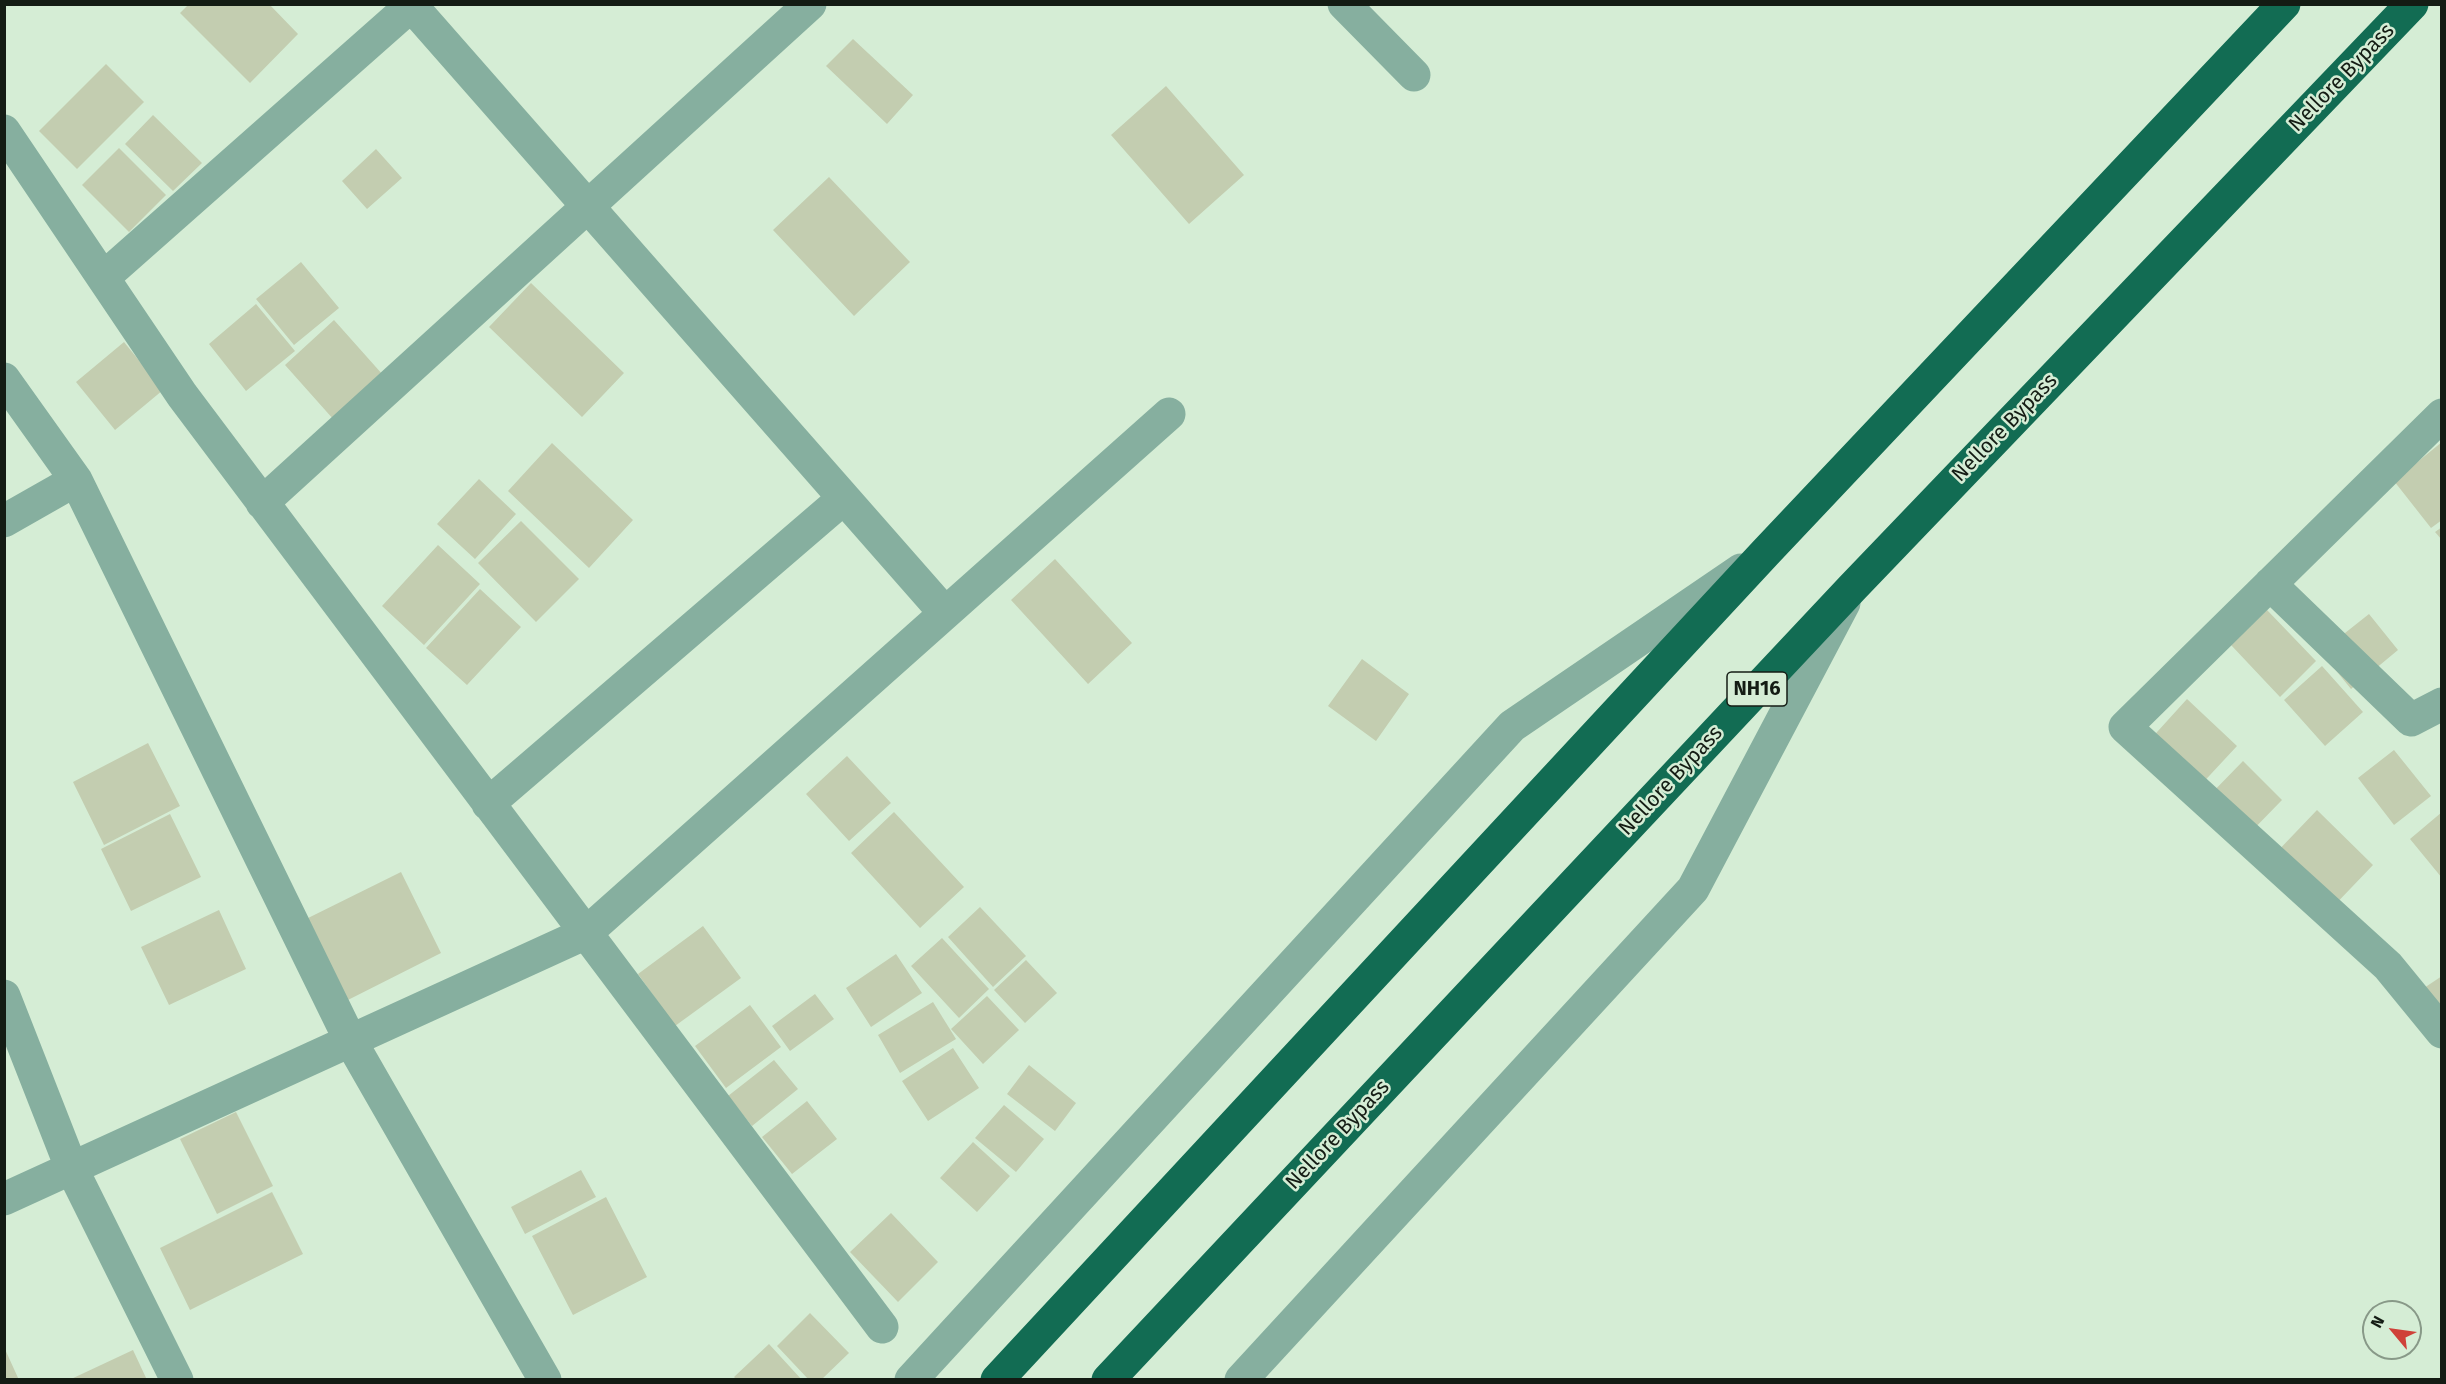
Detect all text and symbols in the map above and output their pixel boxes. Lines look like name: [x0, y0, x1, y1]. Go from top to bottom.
street label: Nellore Bypass: [2284, 19, 2400, 137]
street label: Nellore Bypass: [1947, 369, 2063, 487]
road number: NH16: [1727, 672, 1787, 706]
street label: Nellore Bypass: [1614, 721, 1728, 841]
street label: Nellore Bypass: [1281, 1075, 1395, 1195]
north arrow: [2362, 1300, 2422, 1360]
text: N: [2367, 1313, 2388, 1331]

